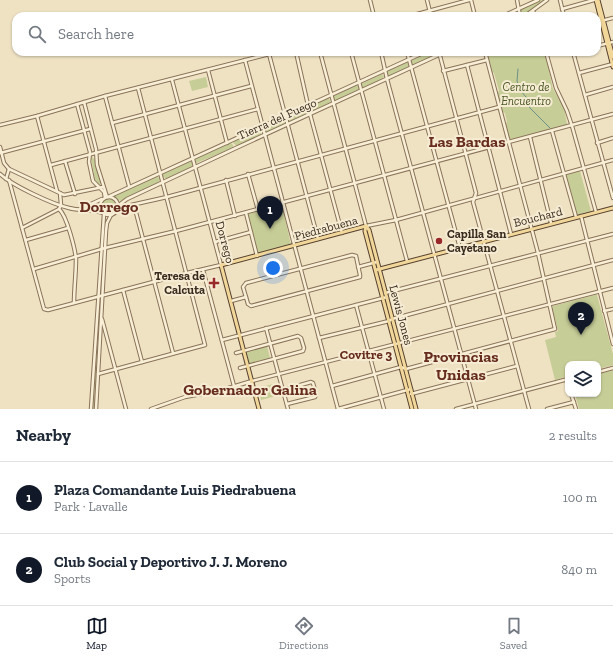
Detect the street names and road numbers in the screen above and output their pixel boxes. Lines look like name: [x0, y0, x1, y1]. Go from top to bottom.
street label: Tierra del Fuego: [235, 95, 319, 143]
street label: Bouchard: [512, 204, 564, 230]
street label: Piedrabuena: [293, 213, 359, 243]
street label: Dorrego: [213, 219, 237, 265]
street label: Lewis Jones: [386, 283, 416, 347]

